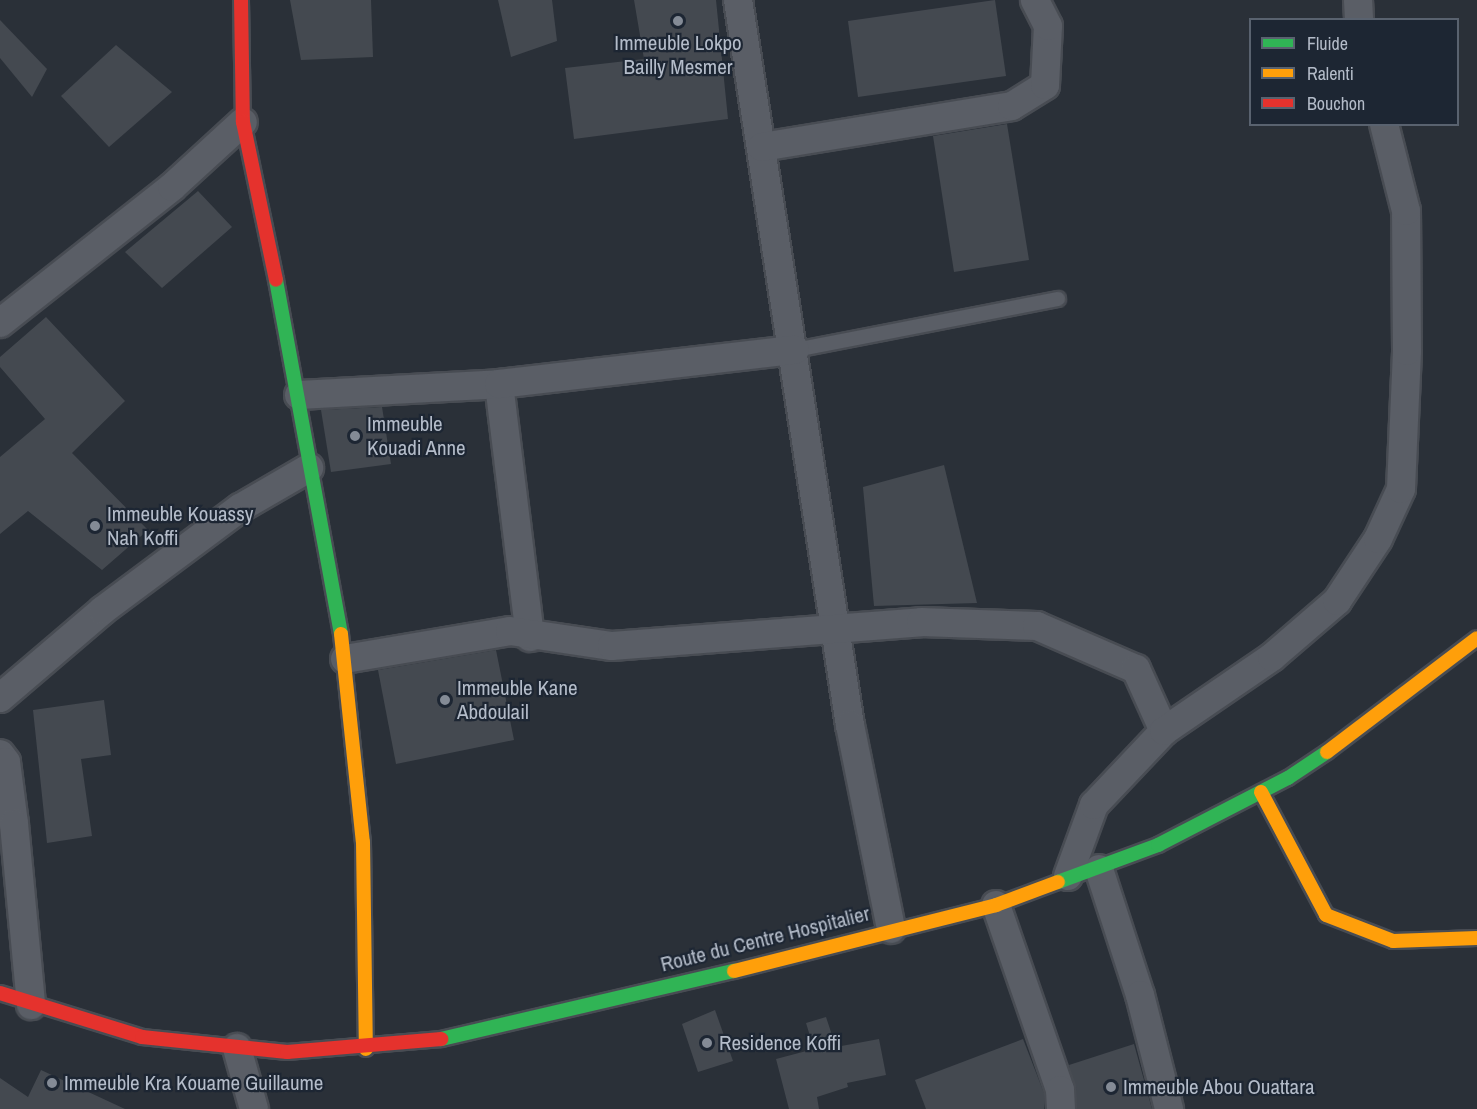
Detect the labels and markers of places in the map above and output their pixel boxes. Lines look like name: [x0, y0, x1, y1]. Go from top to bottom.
marker: Immeuble Lokpo Bailly Mesmer: [671, 14, 685, 28]
place label: Immeuble Lokpo Bailly Mesmer: [614, 30, 742, 80]
place label: Immeuble Kouadi Anne: [367, 411, 467, 461]
marker: Immeuble Kouadi Anne: [348, 429, 362, 443]
place label: Immeuble Kouassy Nah Koffi: [107, 501, 253, 551]
marker: Immeuble Kouassy Nah Koffi: [88, 519, 102, 533]
place label: Immeuble Kane Abdoulail: [457, 675, 578, 725]
marker: Immeuble Kane Abdoulail: [438, 693, 452, 707]
place label: Residence Koffi: [719, 1030, 841, 1056]
marker: Residence Koffi: [700, 1036, 714, 1050]
place label: Immeuble Kra Kouame Guillaume: [64, 1070, 323, 1096]
place label: Immeuble Abou Ouattara: [1123, 1074, 1315, 1100]
marker: Immeuble Kra Kouame Guillaume: [45, 1076, 59, 1090]
marker: Immeuble Abou Ouattara: [1104, 1080, 1118, 1094]

